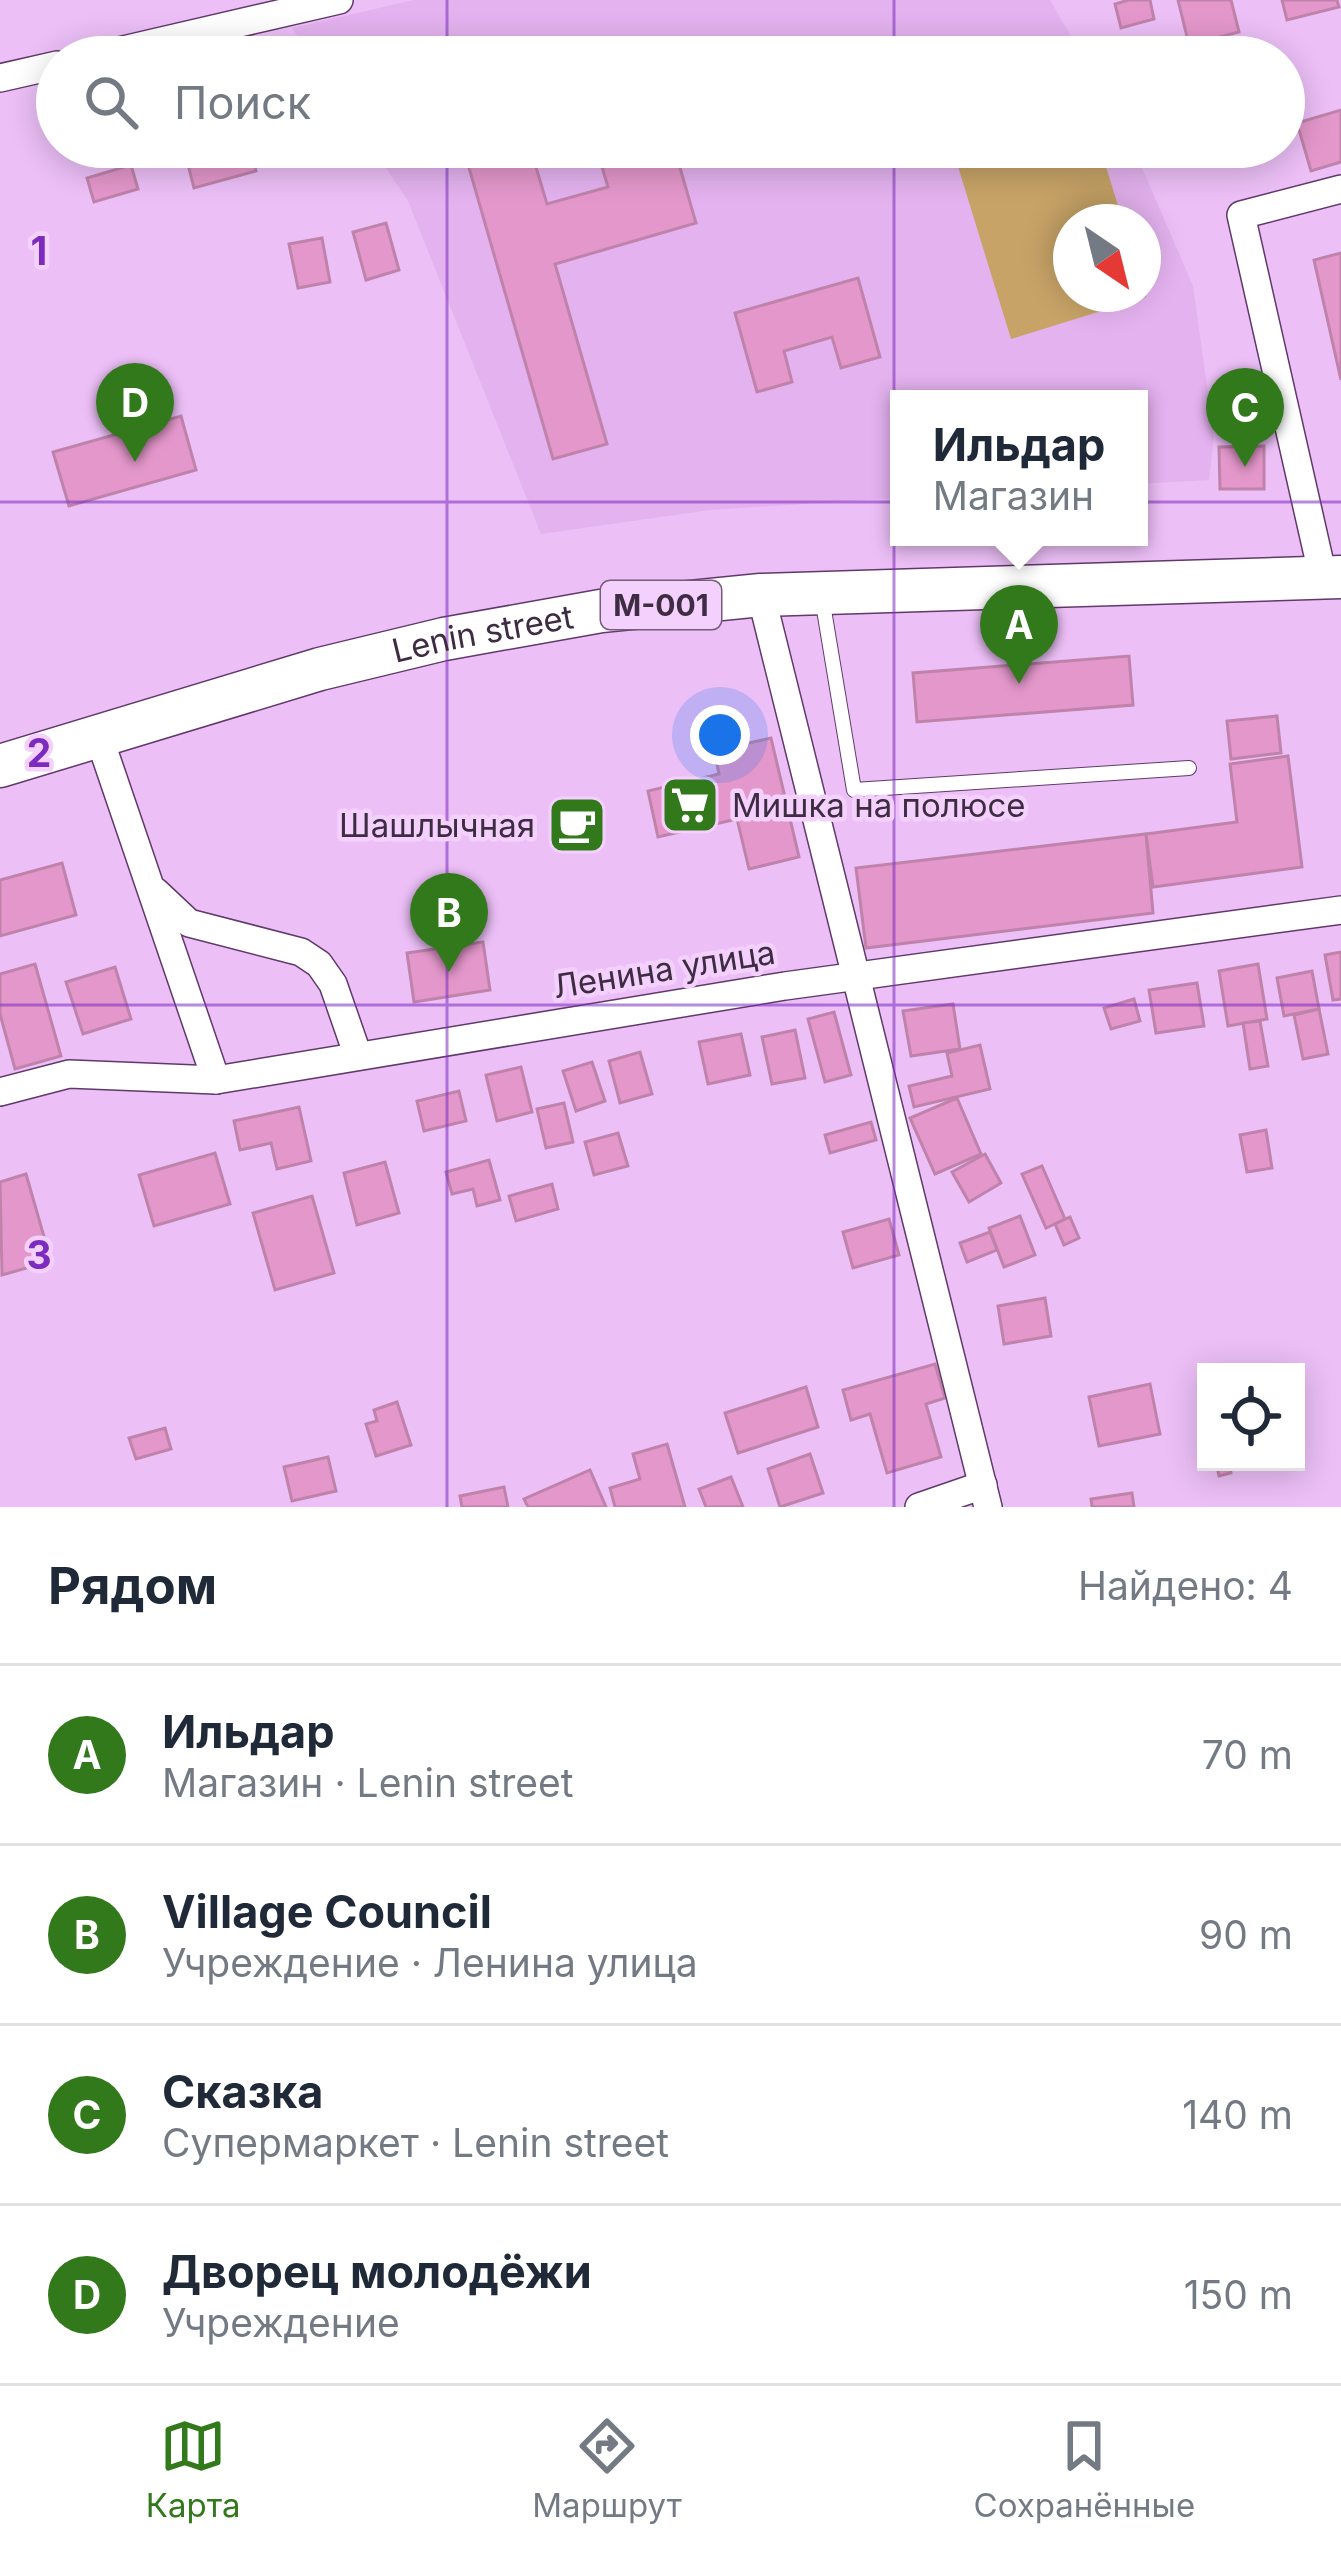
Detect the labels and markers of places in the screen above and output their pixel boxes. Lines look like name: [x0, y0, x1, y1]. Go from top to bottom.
pin: D: [96, 363, 174, 462]
pin: C: [1206, 368, 1284, 467]
pin: A: [980, 585, 1058, 684]
supermarket icon: Мишка на полюсе: [659, 774, 721, 836]
place label: Мишка на полюсе: [732, 785, 1026, 825]
cafe icon: Шашлычная: [546, 794, 608, 856]
place label: Шашлычная: [339, 805, 535, 845]
pin: B: [410, 873, 488, 972]

